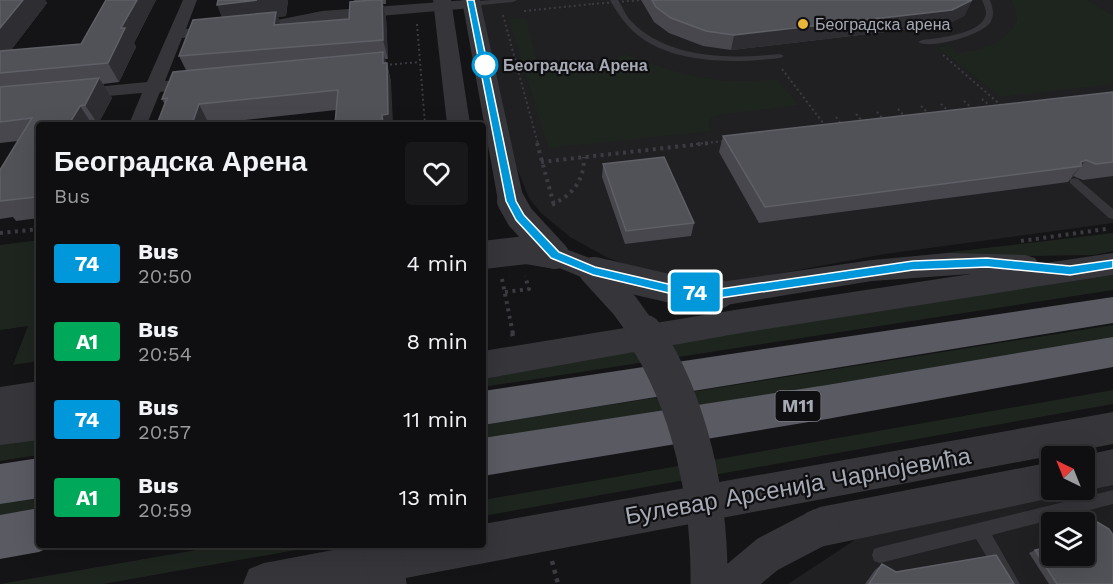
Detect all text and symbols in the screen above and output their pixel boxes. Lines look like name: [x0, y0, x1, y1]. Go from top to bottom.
place label: Београдска арена: [815, 15, 951, 34]
marker: Београдска арена: [796, 17, 810, 31]
marker: Београдска Арена: [472, 52, 498, 78]
place label: Београдска Арена: [503, 56, 648, 75]
button: heart: [405, 142, 468, 205]
text: Београдска Арена: [54, 145, 307, 178]
text: Bus: [54, 184, 90, 208]
text: Bus: [138, 239, 178, 264]
text: 74: [75, 251, 99, 276]
text: 4 min: [407, 251, 468, 276]
text: 20:50: [138, 264, 192, 288]
line badge: 74: [668, 272, 722, 312]
text: 74: [683, 280, 707, 305]
text: Bus: [138, 317, 178, 342]
text: A1: [76, 329, 98, 354]
text: 8 min: [407, 329, 468, 354]
text: 20:54: [138, 342, 192, 366]
road number: M11: [776, 391, 820, 421]
text: Bus: [138, 395, 178, 420]
text: 74: [75, 407, 99, 432]
text: 11 min: [403, 407, 468, 432]
text: 20:57: [138, 420, 191, 444]
street label: Булевар Арсенија Чарнојевића: [623, 442, 974, 530]
north arrow: [1041, 446, 1095, 500]
map controls: [1041, 446, 1095, 566]
text: Bus: [138, 473, 178, 498]
text: A1: [76, 485, 98, 510]
text: 13 min: [399, 485, 468, 510]
text: 20:59: [138, 498, 192, 522]
button: layers: [1041, 512, 1095, 566]

